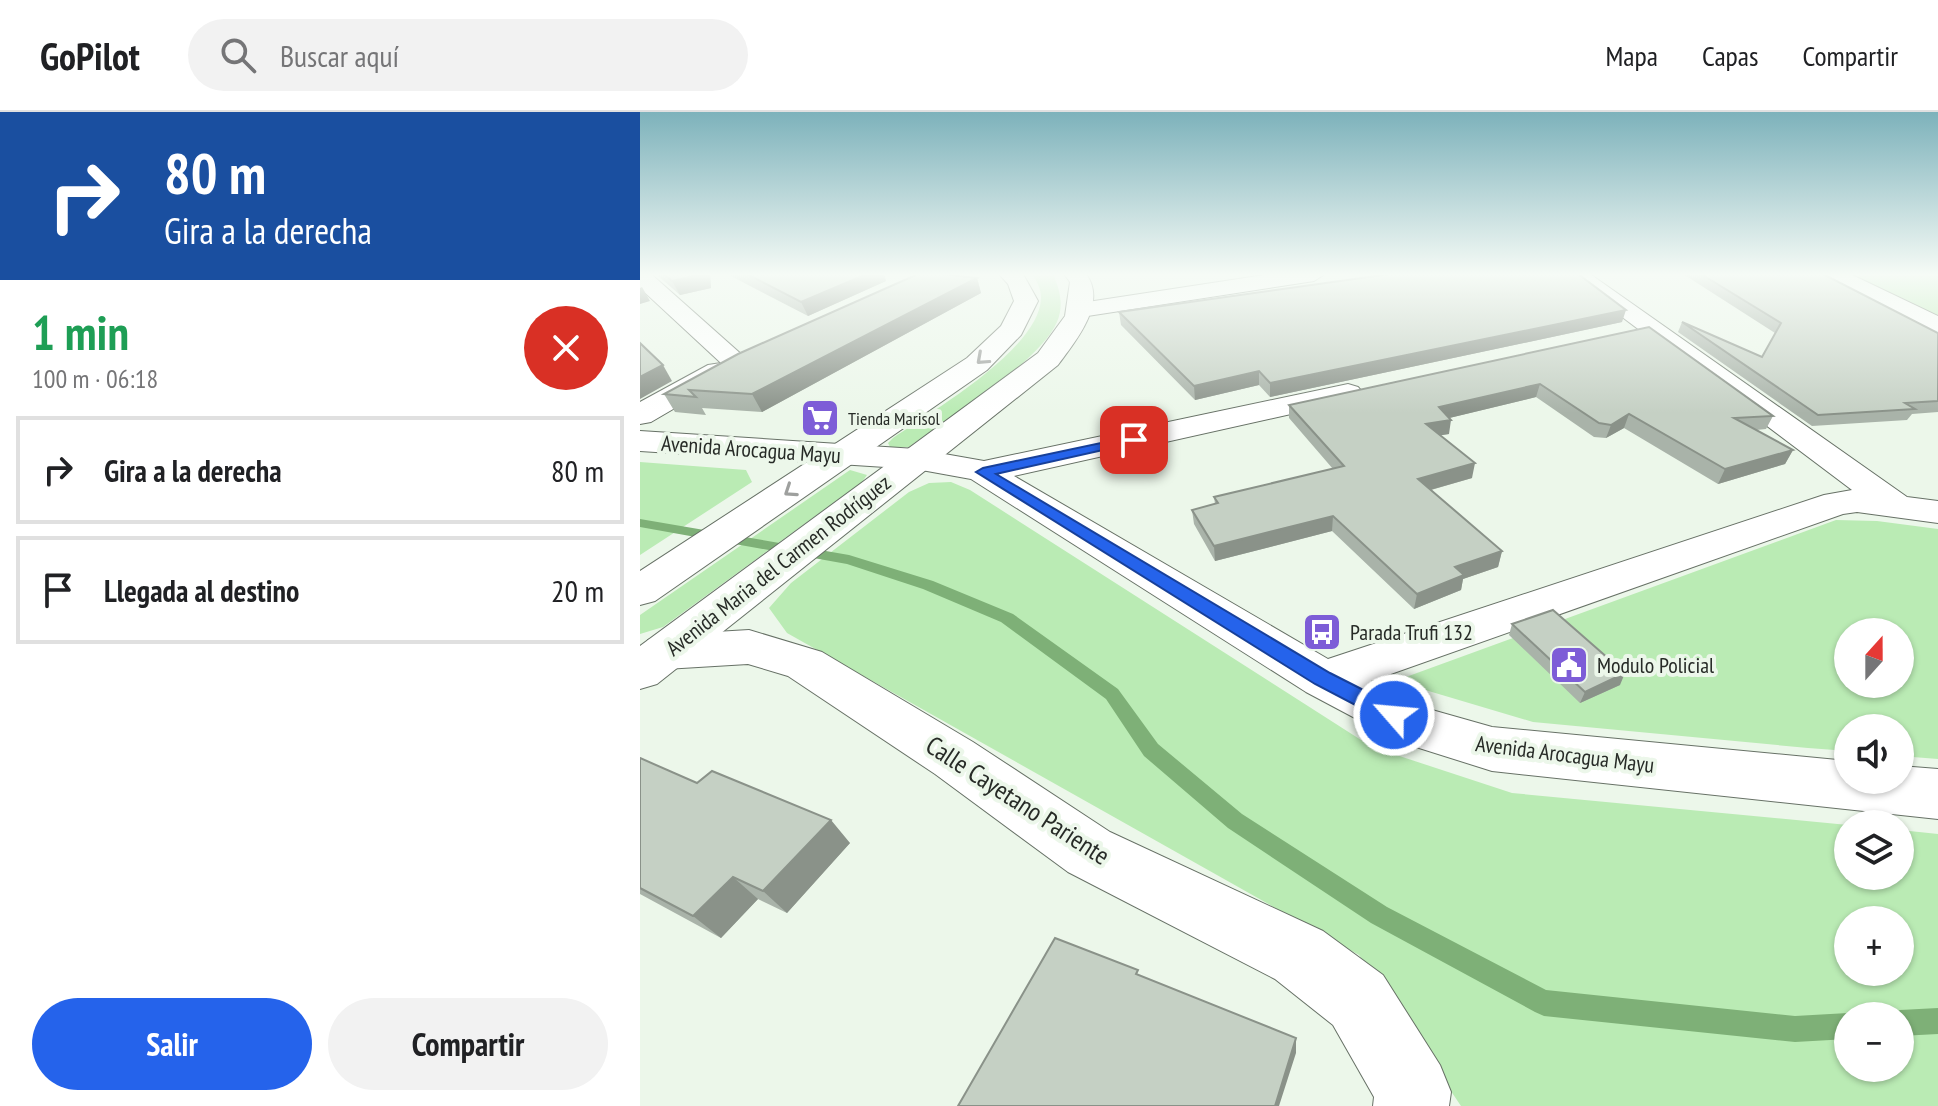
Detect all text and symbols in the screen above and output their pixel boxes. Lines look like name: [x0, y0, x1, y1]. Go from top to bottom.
search box: [188, 19, 748, 91]
text: GoPilot: [40, 31, 140, 80]
icon: search: [216, 33, 260, 77]
text: Buscar aquí: [280, 36, 399, 75]
text: Mapa: [1606, 37, 1658, 74]
text: Capas: [1702, 37, 1758, 74]
text: Compartir: [1802, 37, 1898, 74]
text: 80 m: [164, 137, 266, 209]
icon: right: [32, 144, 136, 248]
text: Gira a la derecha: [164, 207, 372, 254]
text: 1 min: [32, 301, 129, 363]
button: close: [524, 306, 608, 390]
one-way arrow: [976, 350, 991, 364]
text: 100 m · 06:18: [32, 362, 158, 395]
supermarket icon: Tienda Marisol: [799, 397, 841, 439]
pin: [1100, 406, 1168, 474]
place label: Tienda Marisol: [848, 407, 940, 430]
icon: arrive: [1112, 418, 1156, 462]
street label: Avenida Arocagua Mayu: [660, 429, 842, 469]
icon: right: [36, 448, 80, 492]
text: Gira a la derecha: [104, 451, 282, 490]
text: 80 m: [551, 451, 604, 490]
street label: Avenida Maria del Carmen Rodríguez: [660, 468, 896, 662]
one-way arrow: [785, 481, 799, 496]
icon: arrive: [36, 568, 80, 612]
text: Llegada al destino: [104, 571, 299, 610]
text: 20 m: [551, 571, 604, 610]
bus stop icon: Parada Trufi 132: [1301, 611, 1343, 653]
place label: Parada Trufi 132: [1350, 618, 1473, 646]
north arrow: [1834, 618, 1914, 698]
map controls: [1834, 618, 1914, 1082]
public building icon: Modulo Policial: [1548, 644, 1590, 686]
place label: Modulo Policial: [1597, 651, 1715, 679]
position arrow: [1352, 673, 1436, 757]
button: sound: [1834, 714, 1914, 794]
street label: Calle Cayetano Pariente: [920, 728, 1116, 872]
street label: Avenida Arocagua Mayu: [1474, 729, 1656, 779]
button: layers: [1834, 810, 1914, 890]
button: +: [1834, 906, 1914, 986]
button: Salir: [32, 998, 312, 1090]
button: Compartir: [328, 998, 608, 1090]
button: −: [1834, 1002, 1914, 1082]

